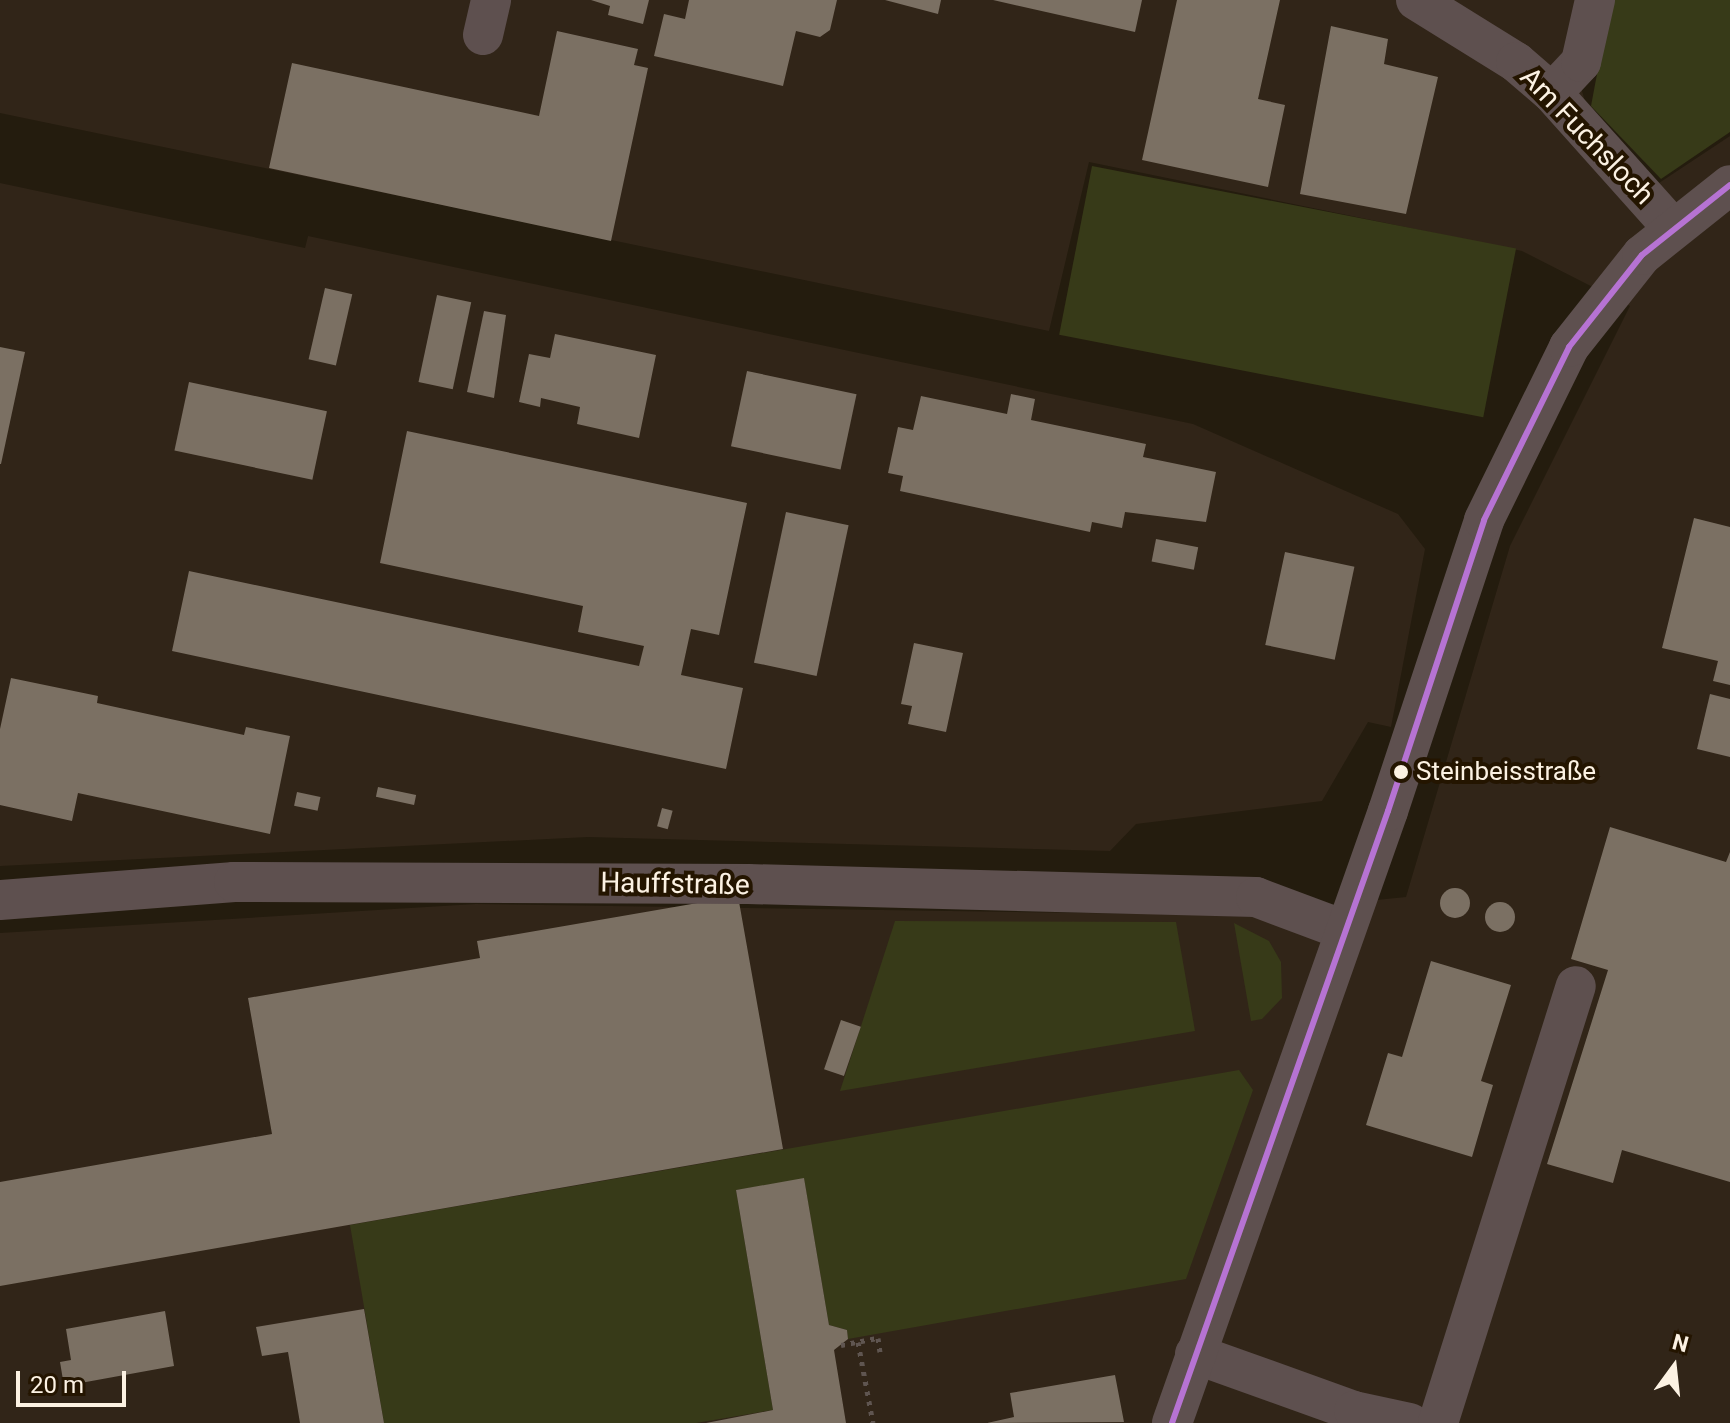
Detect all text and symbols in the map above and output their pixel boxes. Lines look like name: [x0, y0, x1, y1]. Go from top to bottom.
street label: Am Fuchsloch: [1513, 60, 1661, 212]
place label: Steinbeisstraße: [1416, 756, 1596, 788]
marker: Steinbeisstraße: [1393, 764, 1409, 780]
street label: Hauffstraße: [600, 866, 750, 902]
north arrow: [1634, 1327, 1714, 1407]
text: N: [1670, 1329, 1691, 1357]
scale bar: [20, 1355, 130, 1405]
text: 20 m: [30, 1371, 84, 1399]

